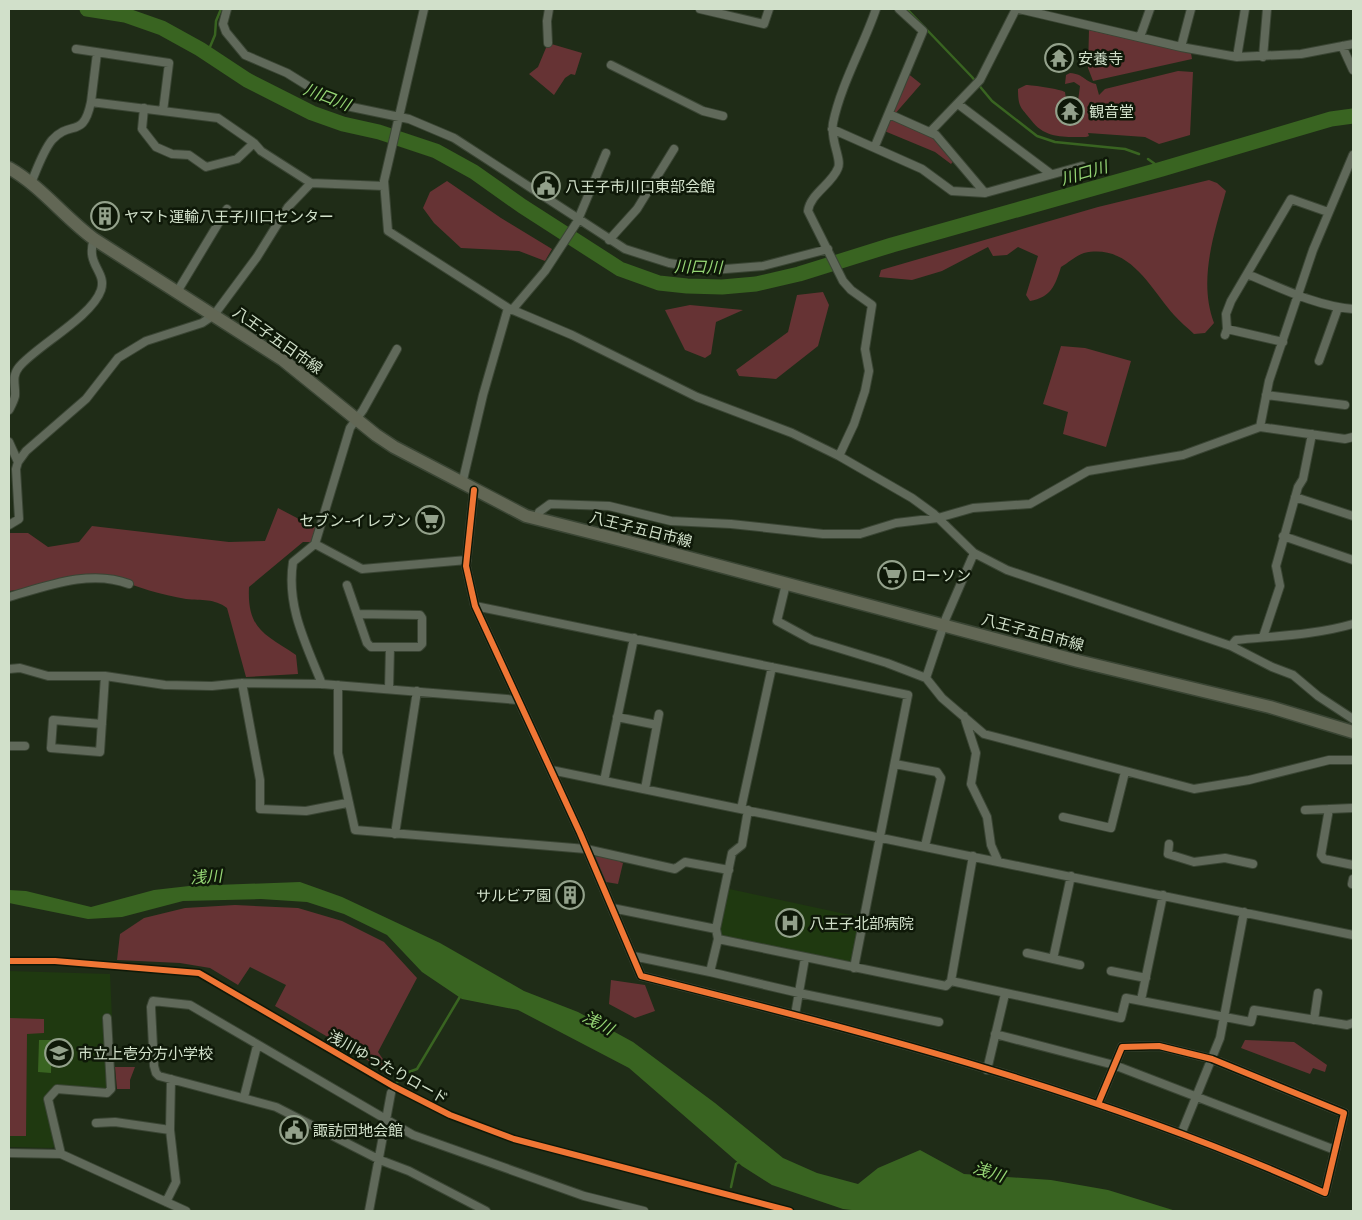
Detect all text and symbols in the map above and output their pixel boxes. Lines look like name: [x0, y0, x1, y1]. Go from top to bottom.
temple icon: 安養寺: [1044, 43, 1074, 73]
place label: 安養寺: [1078, 49, 1123, 68]
water label: 川口川: [301, 79, 355, 116]
temple icon: 観音堂: [1055, 96, 1085, 126]
place label: 観音堂: [1089, 102, 1134, 121]
water label: 川口川: [1058, 156, 1112, 190]
public building icon: 八王子市川口東部会館: [531, 171, 561, 201]
place label: 八王子市川口東部会館: [565, 177, 715, 196]
building icon: ヤマト運輸八王子川口センター: [90, 201, 120, 231]
place label: ヤマト運輸八王子川口センター: [124, 207, 334, 226]
water label: 川口川: [674, 256, 724, 278]
street label: 八王子五日市線: [230, 302, 326, 378]
supermarket icon: セブン-イレブン: [415, 505, 445, 535]
street label: 八王子五日市線: [588, 507, 694, 551]
place label: セブン-イレブン: [299, 511, 411, 530]
supermarket icon: ローソン: [877, 560, 907, 590]
place label: ローソン: [911, 566, 971, 585]
street label: 八王子五日市線: [980, 609, 1086, 655]
water label: 浅川: [189, 865, 225, 889]
building icon: サルビア園: [555, 880, 585, 910]
place label: サルビア園: [476, 886, 551, 905]
hospital icon: 八王子北部病院: [775, 908, 805, 938]
place label: 八王子北部病院: [809, 914, 914, 933]
water label: 浅川: [579, 1006, 619, 1041]
street label: 浅川ゆったりロード: [324, 1026, 452, 1108]
school or university icon: 市立上壱分方小学校: [44, 1038, 74, 1068]
place label: 市立上壱分方小学校: [78, 1044, 213, 1063]
public building icon: 諏訪団地会館: [279, 1115, 309, 1145]
place label: 諏訪団地会館: [313, 1121, 403, 1140]
water label: 浅川: [971, 1157, 1009, 1188]

